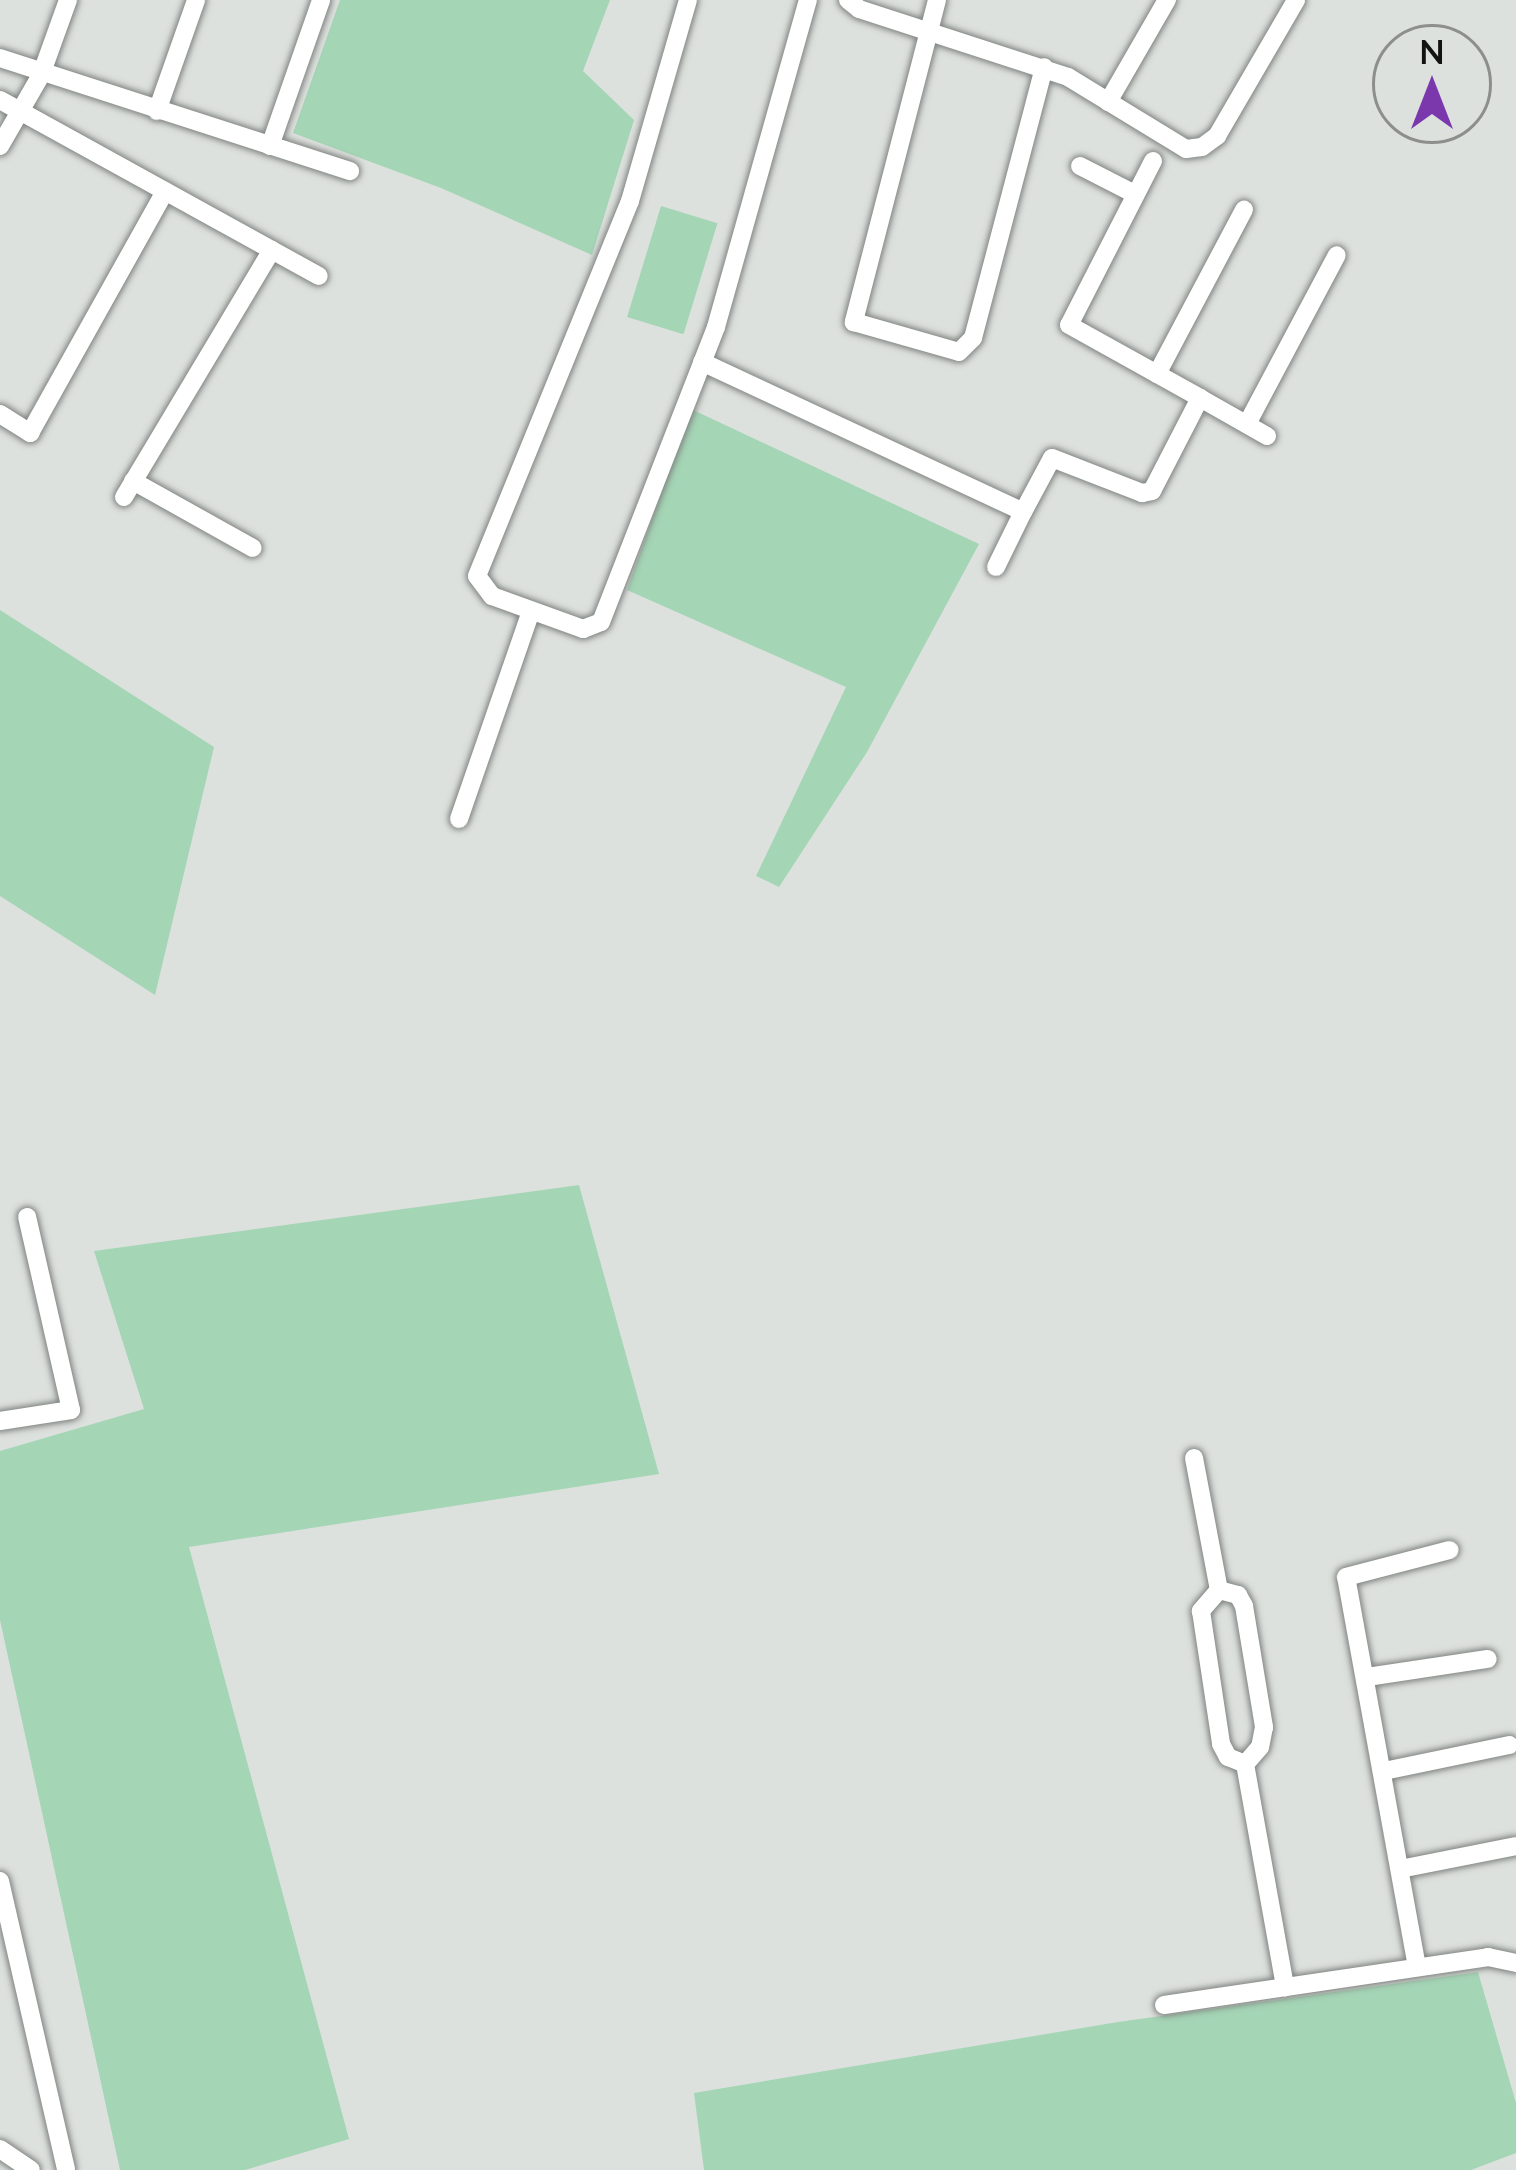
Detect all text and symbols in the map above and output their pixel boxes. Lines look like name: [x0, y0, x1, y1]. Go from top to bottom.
north arrow: [1372, 24, 1492, 144]
text: N: [1419, 31, 1445, 71]

